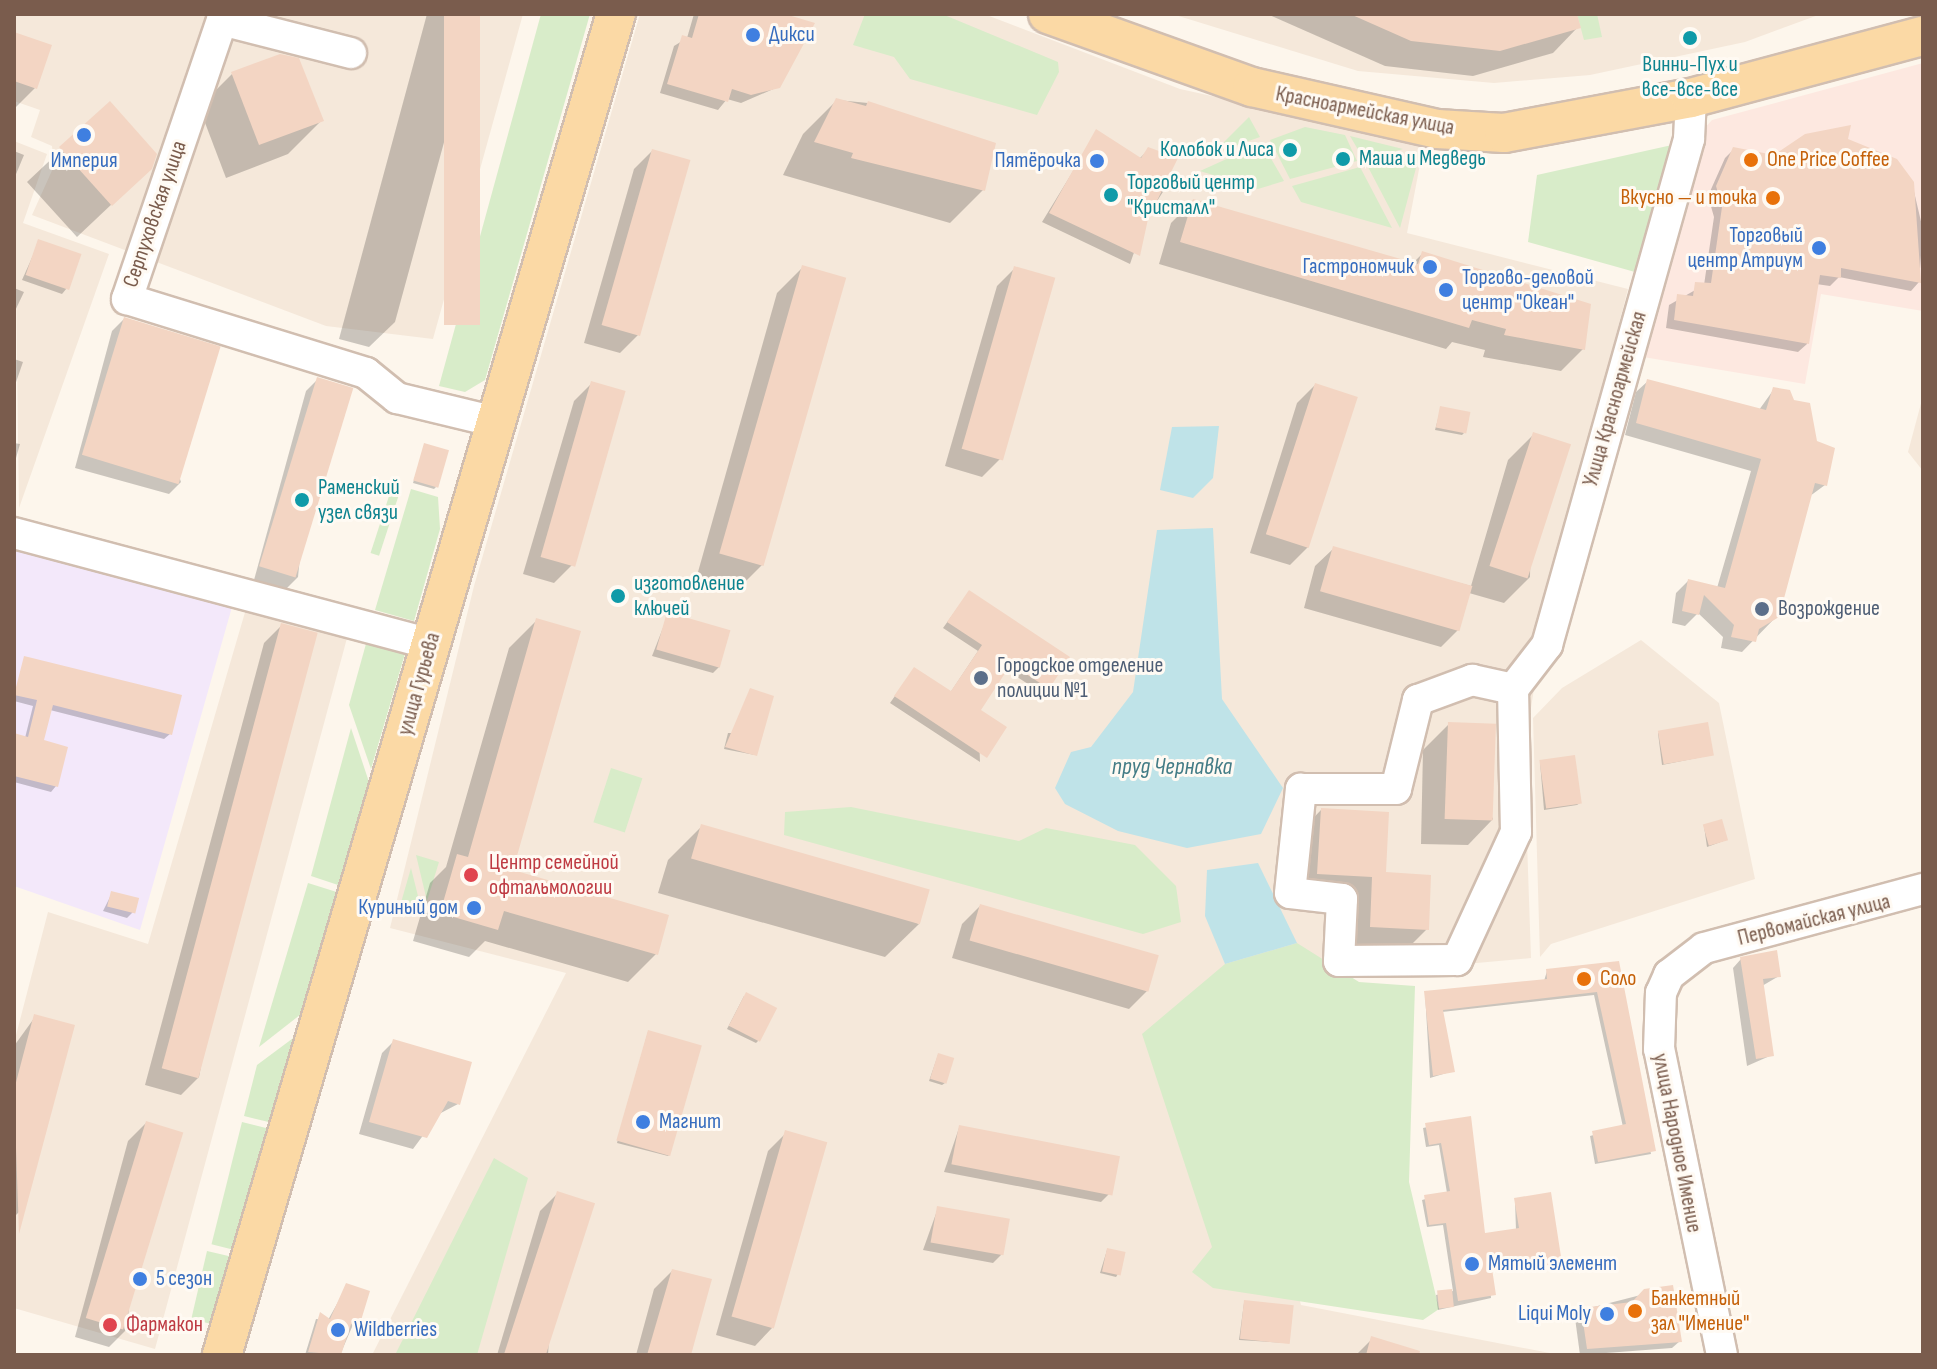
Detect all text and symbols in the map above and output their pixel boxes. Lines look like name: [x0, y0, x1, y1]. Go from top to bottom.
place label: Дикси: [769, 22, 815, 48]
marker: Дикси: [744, 26, 762, 44]
marker: Винни-Пух и все-все-все: [1681, 29, 1699, 47]
place label: Винни-Пух и все-все-все: [1642, 51, 1738, 102]
street label: Красноармейская улица: [1274, 81, 1456, 141]
marker: Империя: [75, 126, 93, 144]
street label: Серпуховская улица: [118, 137, 192, 291]
place label: Колобок и Лиса: [1160, 137, 1274, 163]
marker: Колобок и Лиса: [1281, 141, 1299, 159]
place label: Маша и Медведь: [1359, 146, 1486, 172]
place label: One Price Coffee: [1767, 147, 1890, 173]
place label: Империя: [50, 148, 118, 174]
place label: Пятёрочка: [994, 148, 1081, 174]
marker: Маша и Медведь: [1334, 150, 1352, 168]
marker: One Price Coffee: [1742, 151, 1760, 169]
marker: Пятёрочка: [1088, 152, 1106, 170]
place label: Торговый центр "Кристалл": [1127, 169, 1255, 220]
place label: Вкусно — и точка: [1621, 185, 1757, 211]
marker: Торговый центр "Кристалл": [1102, 186, 1120, 204]
marker: Вкусно — и точка: [1764, 189, 1782, 207]
place label: Торговый центр Атриум: [1688, 222, 1803, 274]
marker: Торговый центр Атриум: [1810, 239, 1828, 257]
place label: Гастрономчик: [1303, 254, 1414, 280]
marker: Гастрономчик: [1421, 258, 1439, 276]
place label: Торгово-деловой центр "Океан": [1462, 264, 1594, 316]
marker: Торгово-деловой центр "Океан": [1437, 281, 1455, 299]
street label: Улица Красноармейская: [1577, 308, 1653, 490]
place label: Раменский узел связи: [318, 474, 400, 526]
marker: Раменский узел связи: [293, 491, 311, 509]
place label: изготовление ключей: [634, 570, 745, 622]
marker: изготовление ключей: [609, 587, 627, 605]
place label: Возрождение: [1778, 596, 1880, 622]
marker: Возрождение: [1753, 600, 1771, 618]
street label: улица Гурьева: [392, 630, 446, 738]
place label: Городское отделение полиции №1: [997, 652, 1163, 704]
marker: Городское отделение полиции №1: [972, 669, 990, 687]
water label: пруд Чернавка: [1112, 753, 1232, 781]
place label: Центр семейной офтальмологии: [489, 849, 619, 900]
marker: Центр семейной офтальмологии: [460, 864, 482, 886]
street label: Первомайская улица: [1735, 888, 1893, 952]
place label: Куриный дом: [358, 895, 458, 921]
marker: Куриный дом: [465, 899, 483, 917]
place label: Соло: [1600, 966, 1636, 992]
marker: Соло: [1575, 970, 1593, 988]
street label: улица Народное Имение: [1647, 1051, 1707, 1235]
place label: Магнит: [659, 1109, 721, 1135]
marker: Магнит: [634, 1113, 652, 1131]
place label: Мятый элемент: [1488, 1251, 1617, 1277]
marker: Мятый элемент: [1463, 1255, 1481, 1273]
place label: 5 сезон: [156, 1266, 212, 1292]
marker: 5 сезон: [131, 1270, 149, 1288]
place label: Банкетный зал "Имение": [1651, 1285, 1749, 1336]
place label: Liqui Moly: [1518, 1301, 1591, 1327]
marker: Банкетный зал "Имение": [1626, 1302, 1644, 1320]
marker: Liqui Moly: [1598, 1305, 1616, 1323]
place label: Фармакон: [126, 1312, 203, 1338]
marker: Фармакон: [101, 1316, 119, 1334]
place label: Wildberries: [354, 1317, 437, 1343]
marker: Wildberries: [329, 1321, 347, 1339]

